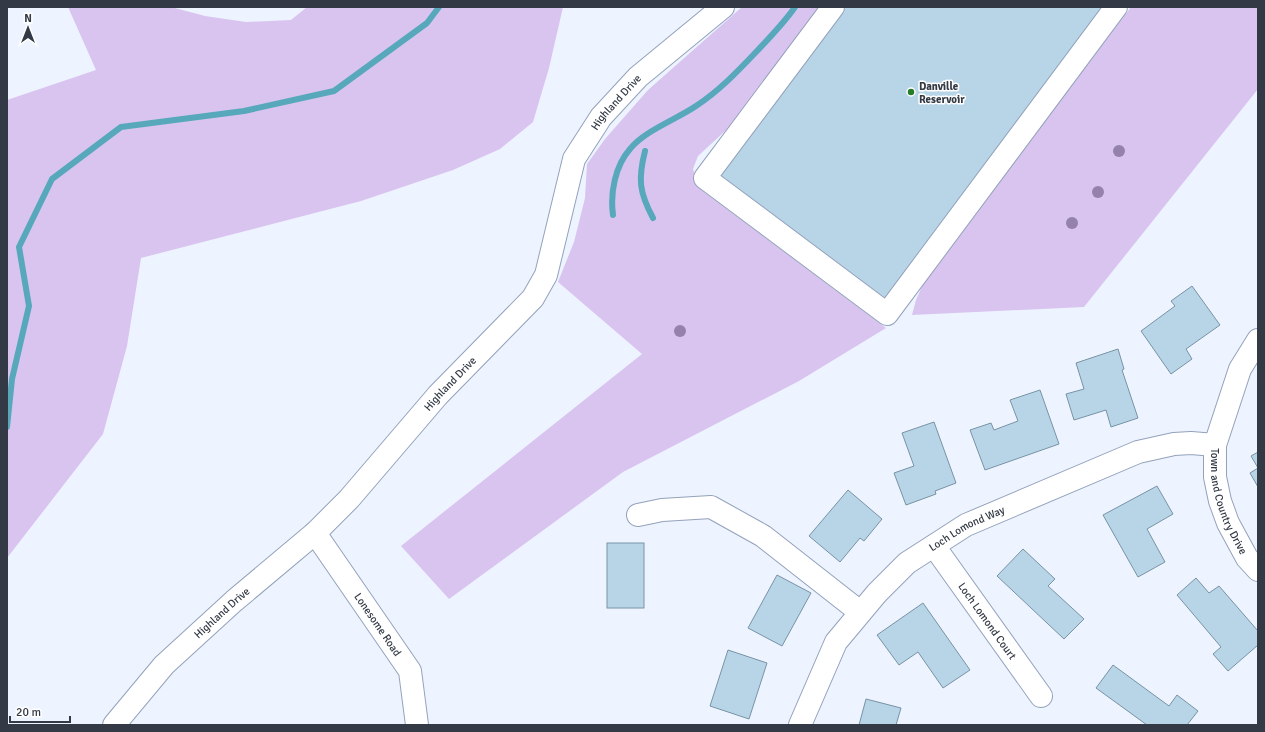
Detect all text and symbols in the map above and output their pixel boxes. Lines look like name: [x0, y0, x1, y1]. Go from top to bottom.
north arrow: [8, 8, 48, 48]
text: N: [24, 12, 32, 25]
street label: Highland Drive: [588, 72, 644, 132]
place label: Danville Reservoir: [919, 80, 965, 106]
marker: Danville Reservoir: [906, 87, 916, 97]
street label: Highland Drive: [421, 354, 479, 413]
street label: Town and Country Drive: [1208, 448, 1250, 556]
street label: Loch Lomond Way: [926, 503, 1007, 554]
street label: Loch Lomond Court: [956, 580, 1019, 662]
street label: Highland Drive: [191, 584, 252, 641]
street label: Lonesome Road: [352, 590, 404, 659]
scale bar: [10, 698, 70, 724]
text: 20 m: [16, 705, 41, 720]

